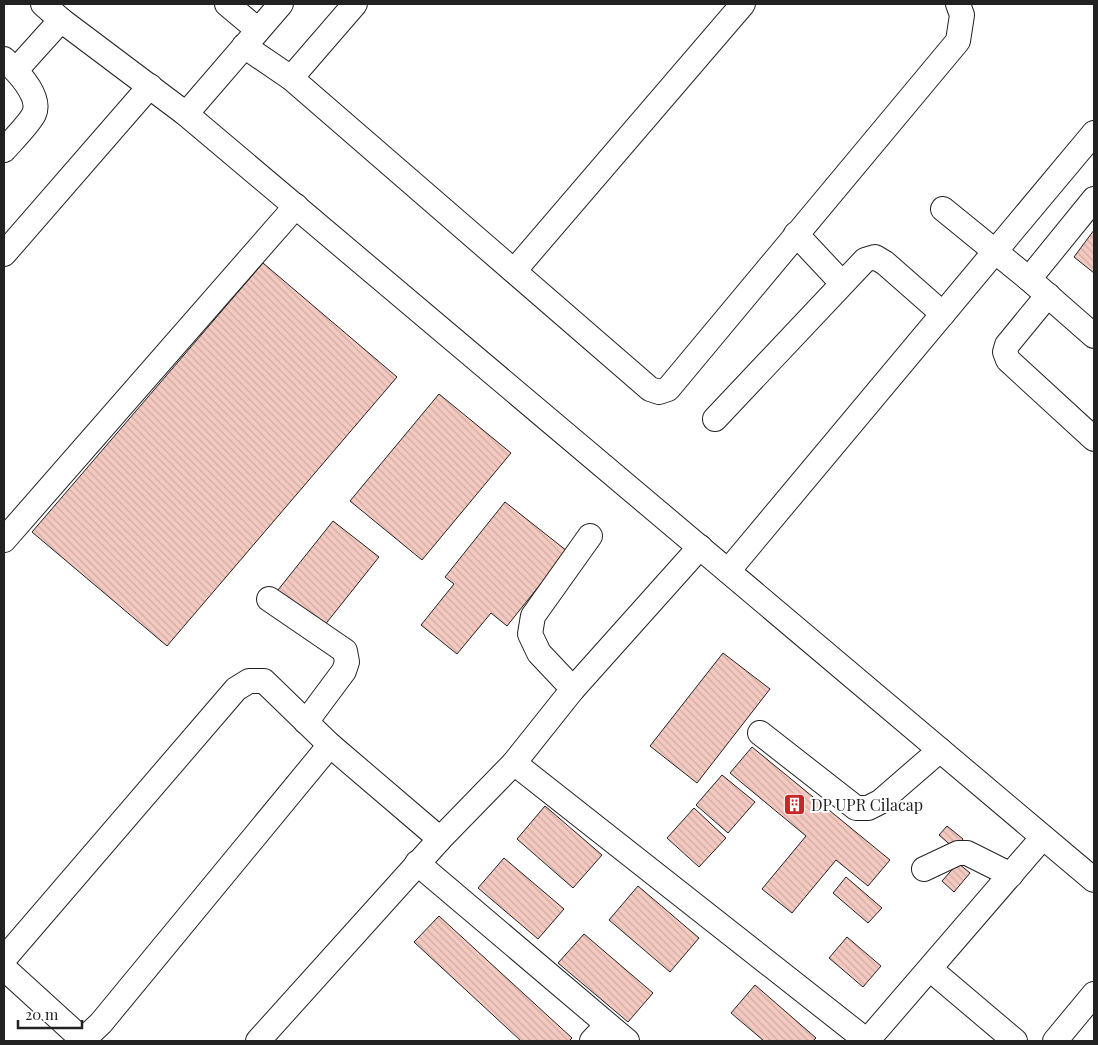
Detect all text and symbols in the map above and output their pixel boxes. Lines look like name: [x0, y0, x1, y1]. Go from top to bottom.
building icon: DP UPR Cilacap: [783, 793, 807, 817]
place label: DP UPR Cilacap: [811, 794, 923, 815]
scale bar: [18, 998, 81, 1030]
text: 20 m: [25, 1004, 59, 1024]

